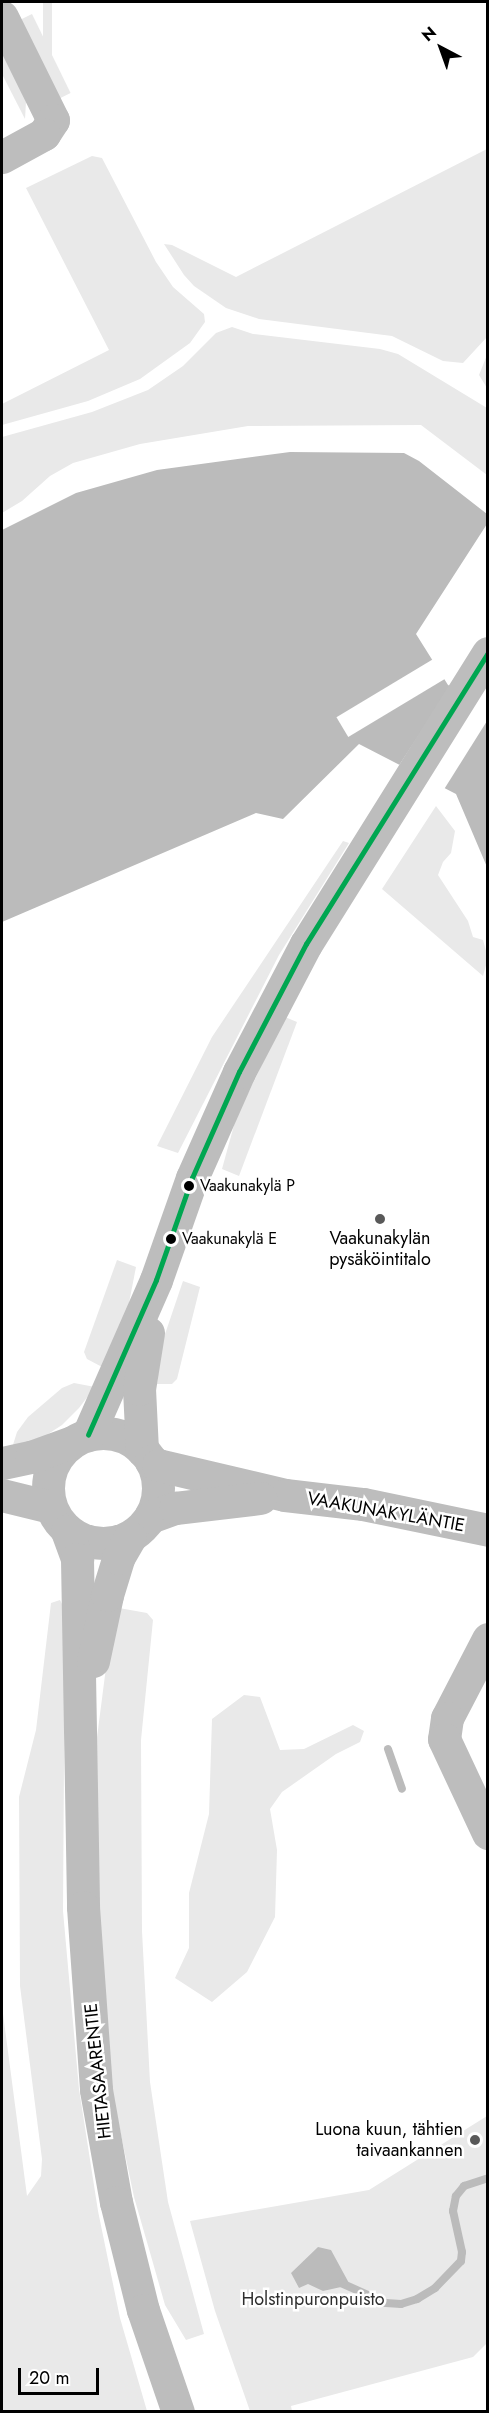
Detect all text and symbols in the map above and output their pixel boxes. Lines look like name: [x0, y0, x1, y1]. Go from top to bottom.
north arrow: [411, 18, 471, 78]
text: N: [417, 21, 441, 47]
place label: Vaakunakylä P: [200, 1176, 295, 1196]
marker: Vaakunakylä P: [183, 1180, 195, 1192]
marker: Vaakunakylän pysäköintitalo: [373, 1212, 387, 1226]
place label: Vaakunakylän pysäköintitalo: [329, 1228, 431, 1270]
place label: Vaakunakylä E: [182, 1229, 277, 1249]
marker: Vaakunakylä E: [165, 1233, 177, 1245]
street label: VAAKUNAKYLÄNTIE: [306, 1488, 466, 1536]
street label: HIETASAARENTIE: [80, 2002, 116, 2140]
place label: Luona kuun, tähtien taivaankannen: [315, 2119, 463, 2162]
marker: Luona kuun, tähtien taivaankannen: [468, 2133, 482, 2147]
park label: Holstinpuronpuisto: [241, 2288, 385, 2310]
scale bar: [21, 2356, 102, 2394]
text: 20 m: [29, 2365, 69, 2391]

